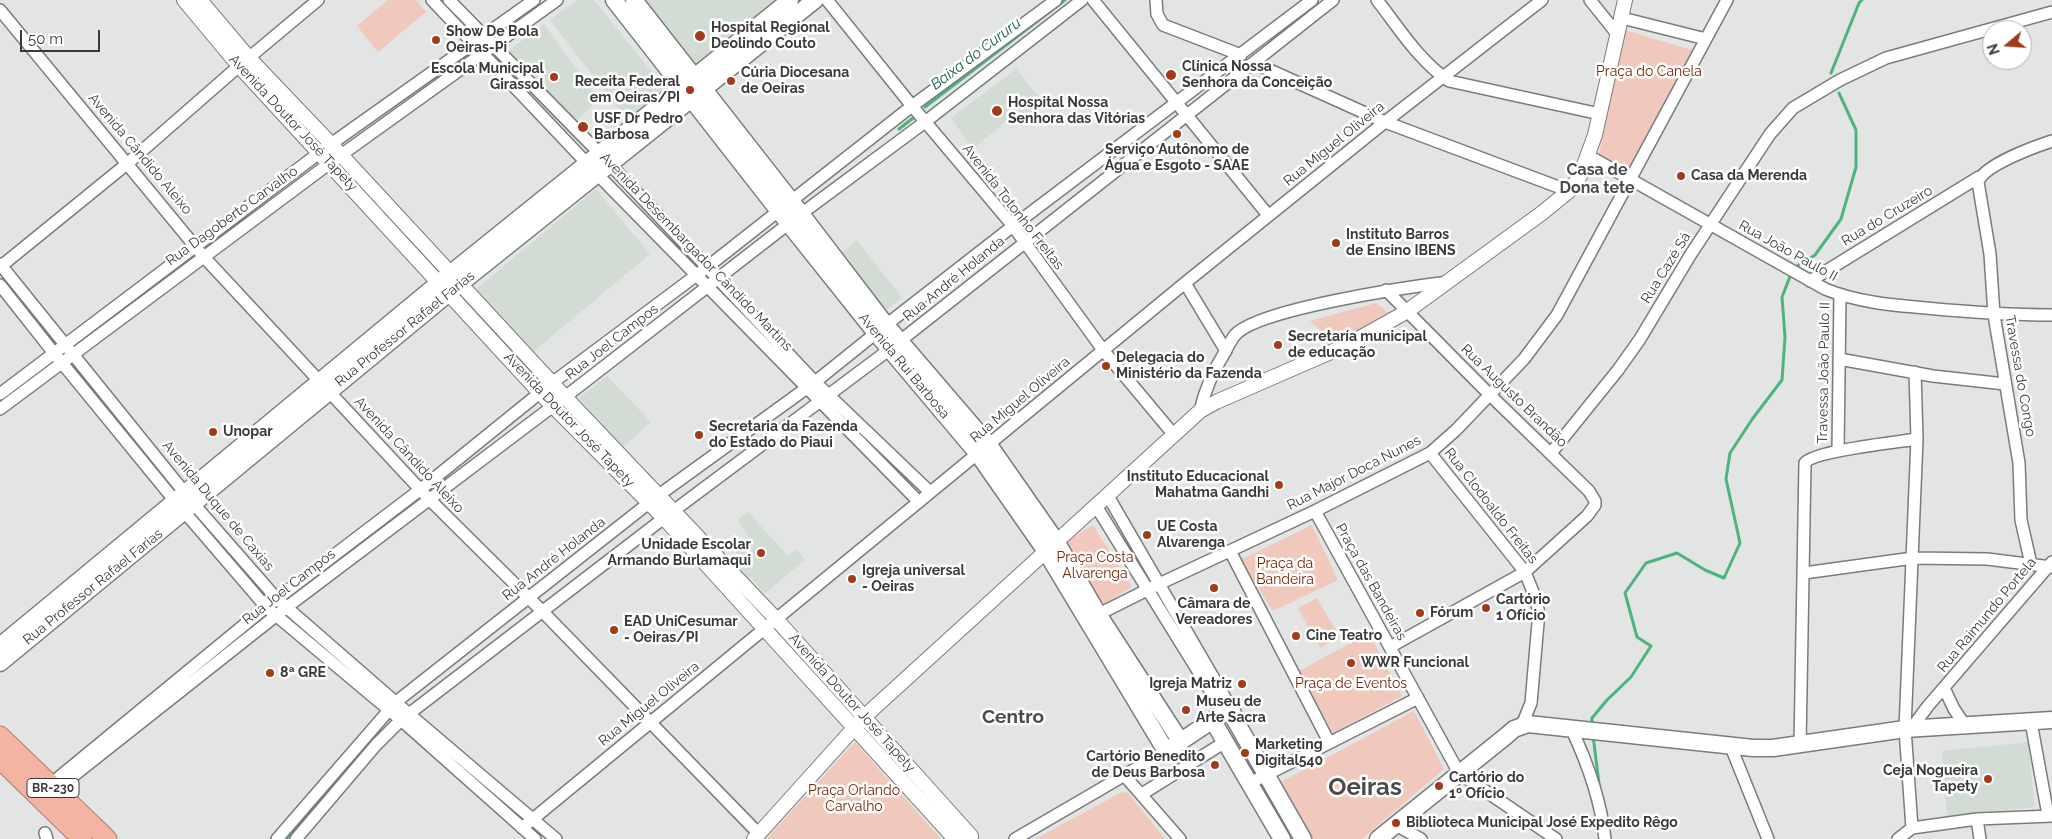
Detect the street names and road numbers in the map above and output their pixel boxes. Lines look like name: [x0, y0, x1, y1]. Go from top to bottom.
street label: Avenida Doutor José Tapety: [225, 51, 361, 195]
street label: Avenida Cândido Aleixo: [84, 90, 196, 218]
street label: Rua Miguel Oliveira: [1280, 98, 1388, 190]
street label: Avenida Totonho Freitas: [959, 141, 1067, 273]
street label: Avenida Desembargador Cândido Martins: [596, 149, 796, 355]
street label: Rua Dagoberto Carvalho: [163, 163, 301, 269]
street label: Rua do Cruzeiro: [1839, 182, 1935, 250]
street label: Rua João Paulo II: [1736, 217, 1840, 285]
street label: Rua Cazé Sá: [1638, 229, 1694, 307]
street label: Rua André Holanda: [900, 233, 1008, 325]
street label: Rua Professor Rafael Farias: [332, 267, 478, 391]
street label: Rua Joel Campos: [562, 301, 662, 383]
street label: Travessa João Paulo II: [1814, 302, 1834, 444]
street label: Avenida Rui Barbosa: [855, 310, 953, 422]
street label: Travessa do Congo: [2001, 314, 2039, 438]
street label: Rua Augusto Brandão: [1457, 341, 1571, 451]
street label: Avenida Doutor José Tapety: [500, 349, 638, 491]
street label: Rua Miguel Oliveira: [967, 353, 1073, 447]
street label: Avenida Cândido Aleixo: [351, 393, 467, 517]
street label: Rua Major Doca Nunes: [1284, 432, 1424, 514]
street label: Avenida Duque de Caxias: [159, 437, 277, 575]
street label: Rua Clodoaldo Freitas: [1441, 445, 1541, 567]
street label: Rua André Holanda: [499, 514, 609, 604]
street label: Praça das Bandeiras: [1332, 521, 1410, 643]
street label: Rua Professor Rafael Farias: [20, 525, 166, 649]
street label: Rua Joel Campos: [239, 546, 339, 628]
street label: Rua Raimundo Portela: [1934, 554, 2040, 676]
street label: Avenida Doutor José Tapety: [785, 630, 919, 776]
street label: Rua Miguel Oliveira: [595, 658, 703, 750]
road number: BR-230: [27, 778, 79, 798]

